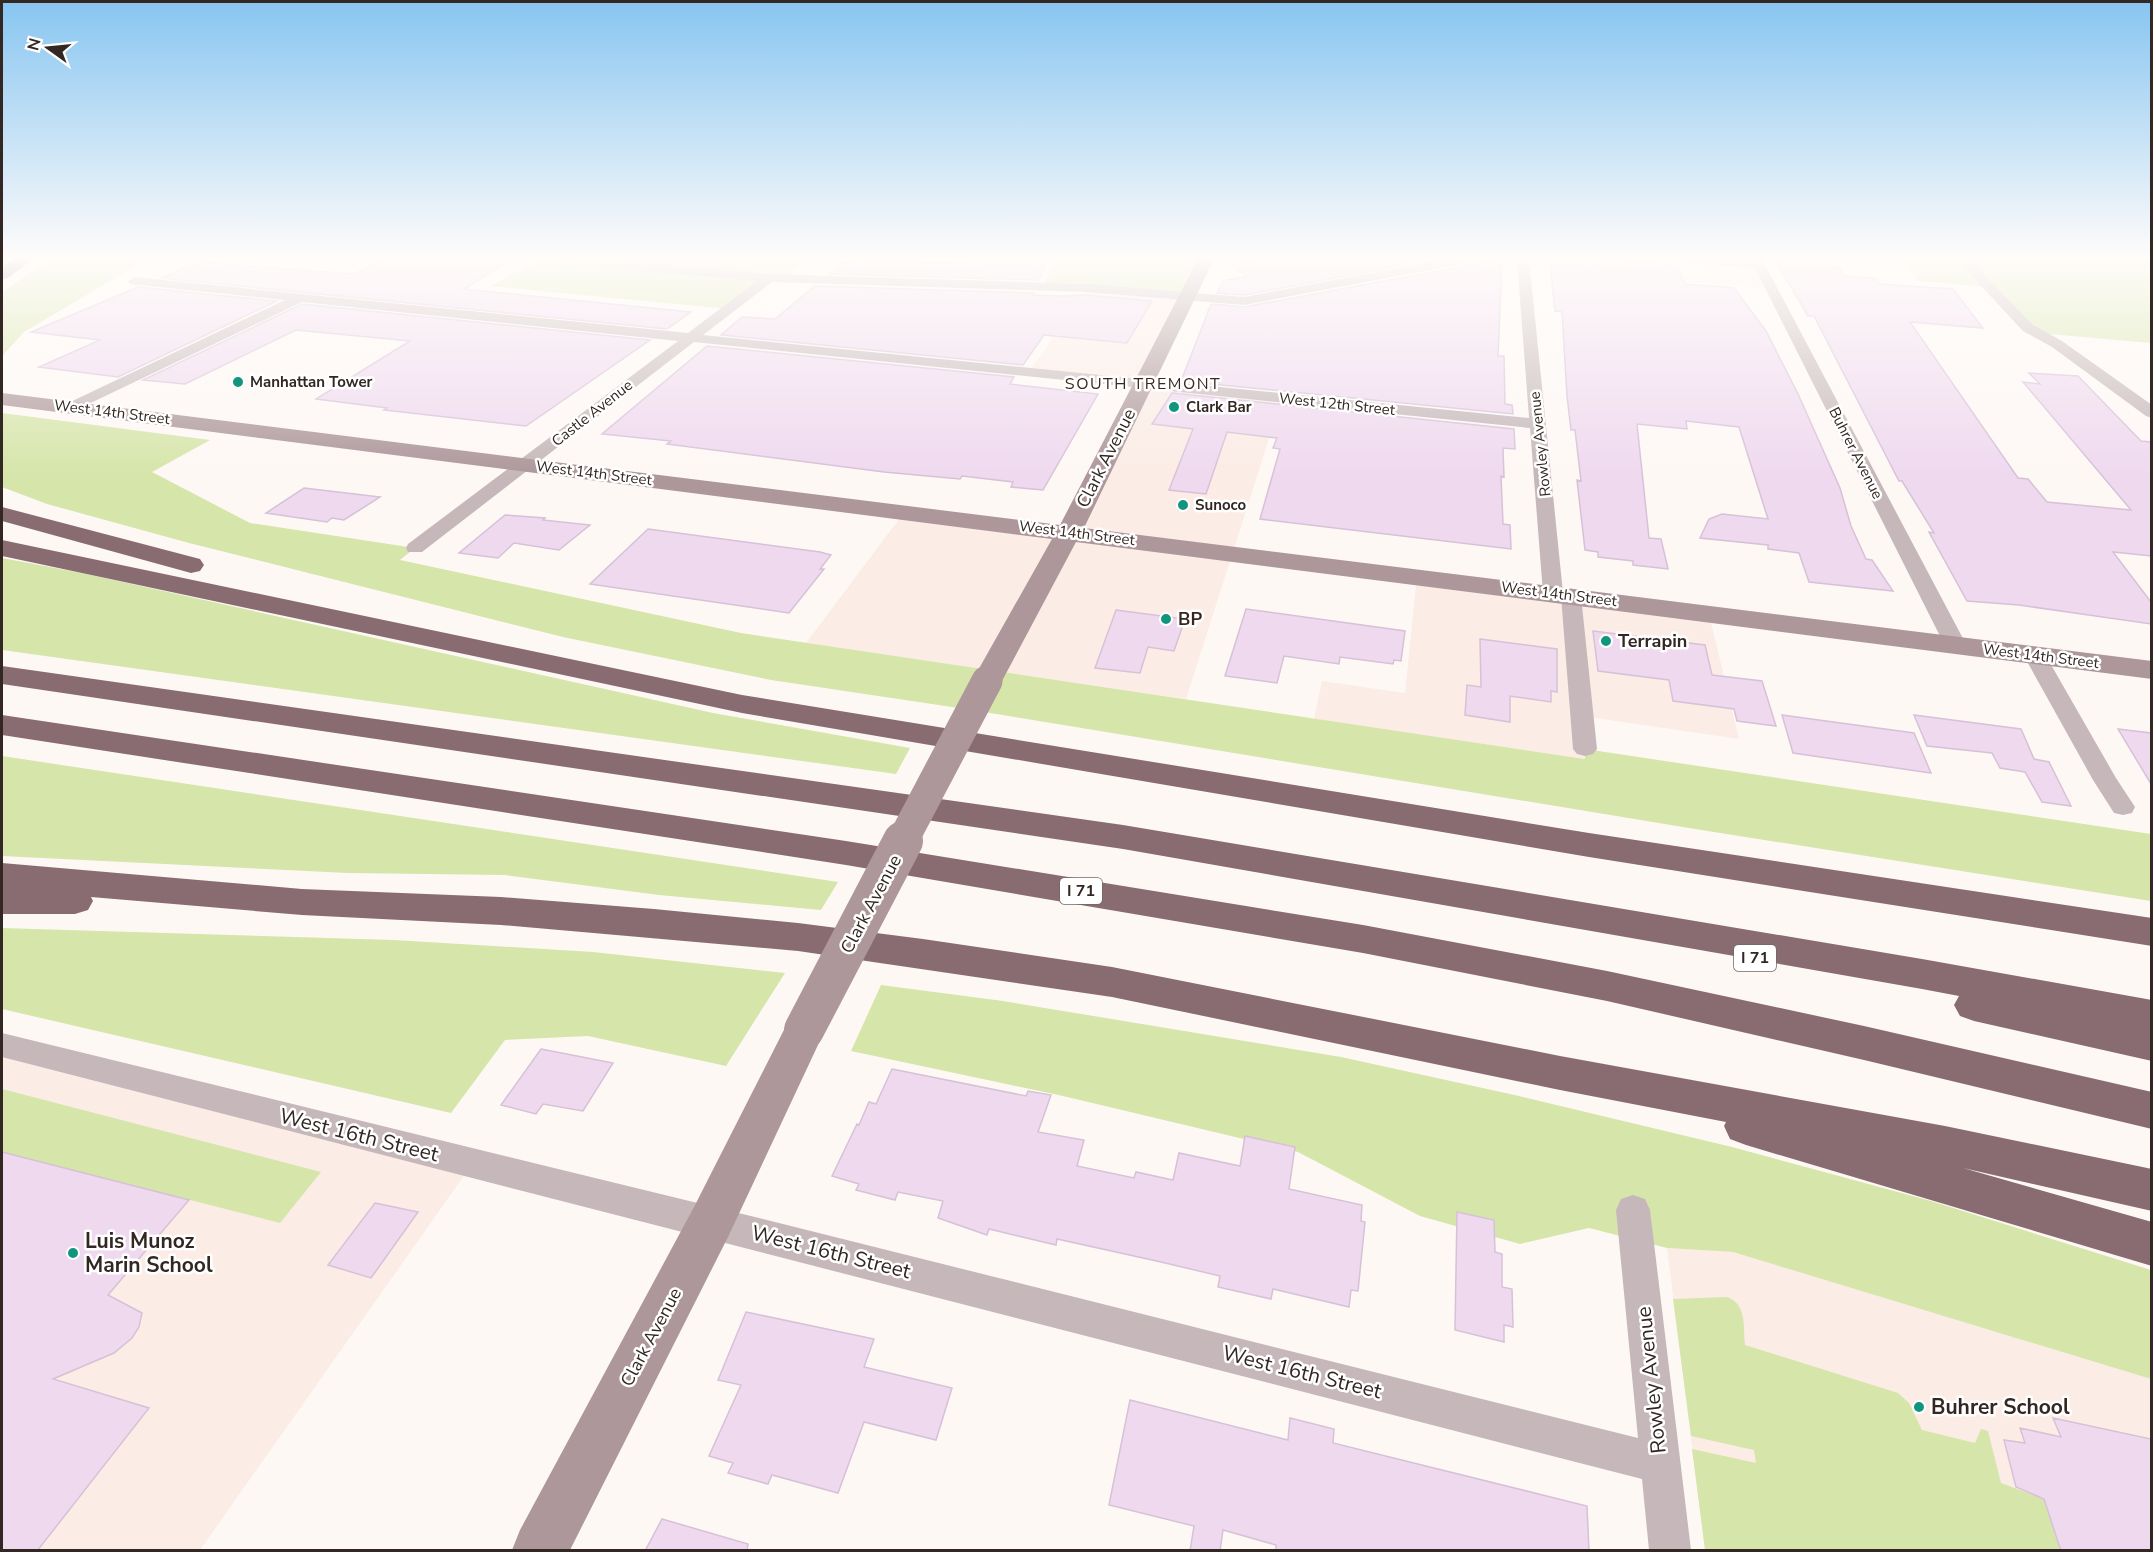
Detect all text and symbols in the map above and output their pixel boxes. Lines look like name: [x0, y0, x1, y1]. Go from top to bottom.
north arrow: [18, 18, 78, 78]
text: N: [22, 36, 47, 53]
place label: Manhattan Tower: [250, 372, 373, 392]
district label: SOUTH TREMONT: [1065, 373, 1221, 395]
marker: Manhattan Tower: [231, 375, 245, 389]
street label: Castle Avenue: [547, 375, 637, 451]
street label: West 12th Street: [1278, 388, 1397, 420]
street label: Rowley Avenue: [1525, 390, 1555, 498]
street label: West 14th Street: [53, 395, 172, 429]
place label: Clark Bar: [1186, 397, 1252, 417]
marker: Clark Bar: [1167, 400, 1181, 414]
street label: Clark Avenue: [1071, 404, 1141, 512]
street label: Buhrer Avenue: [1824, 404, 1888, 502]
street label: West 14th Street: [535, 456, 654, 490]
place label: Sunoco: [1195, 495, 1246, 515]
marker: Sunoco: [1176, 498, 1190, 512]
street label: West 14th Street: [1018, 516, 1137, 550]
street label: West 14th Street: [1500, 577, 1619, 611]
place label: BP: [1178, 607, 1202, 631]
marker: BP: [1159, 612, 1173, 626]
place label: Terrapin: [1618, 629, 1687, 653]
marker: Terrapin: [1599, 634, 1613, 648]
street label: West 14th Street: [1982, 639, 2101, 673]
street label: Clark Avenue: [835, 851, 907, 957]
road number: I 71: [1060, 878, 1102, 904]
road number: I 71: [1734, 945, 1776, 971]
street label: West 16th Street: [277, 1102, 442, 1168]
street label: West 16th Street: [749, 1219, 914, 1285]
place label: Luis Munoz Marin School: [85, 1227, 213, 1279]
marker: Luis Munoz Marin School: [66, 1246, 80, 1260]
street label: Clark Avenue: [615, 1284, 687, 1390]
street label: Rowley Avenue: [1629, 1305, 1673, 1455]
street label: West 16th Street: [1220, 1339, 1385, 1405]
place label: Buhrer School: [1931, 1393, 2070, 1421]
marker: Buhrer School: [1912, 1400, 1926, 1414]

